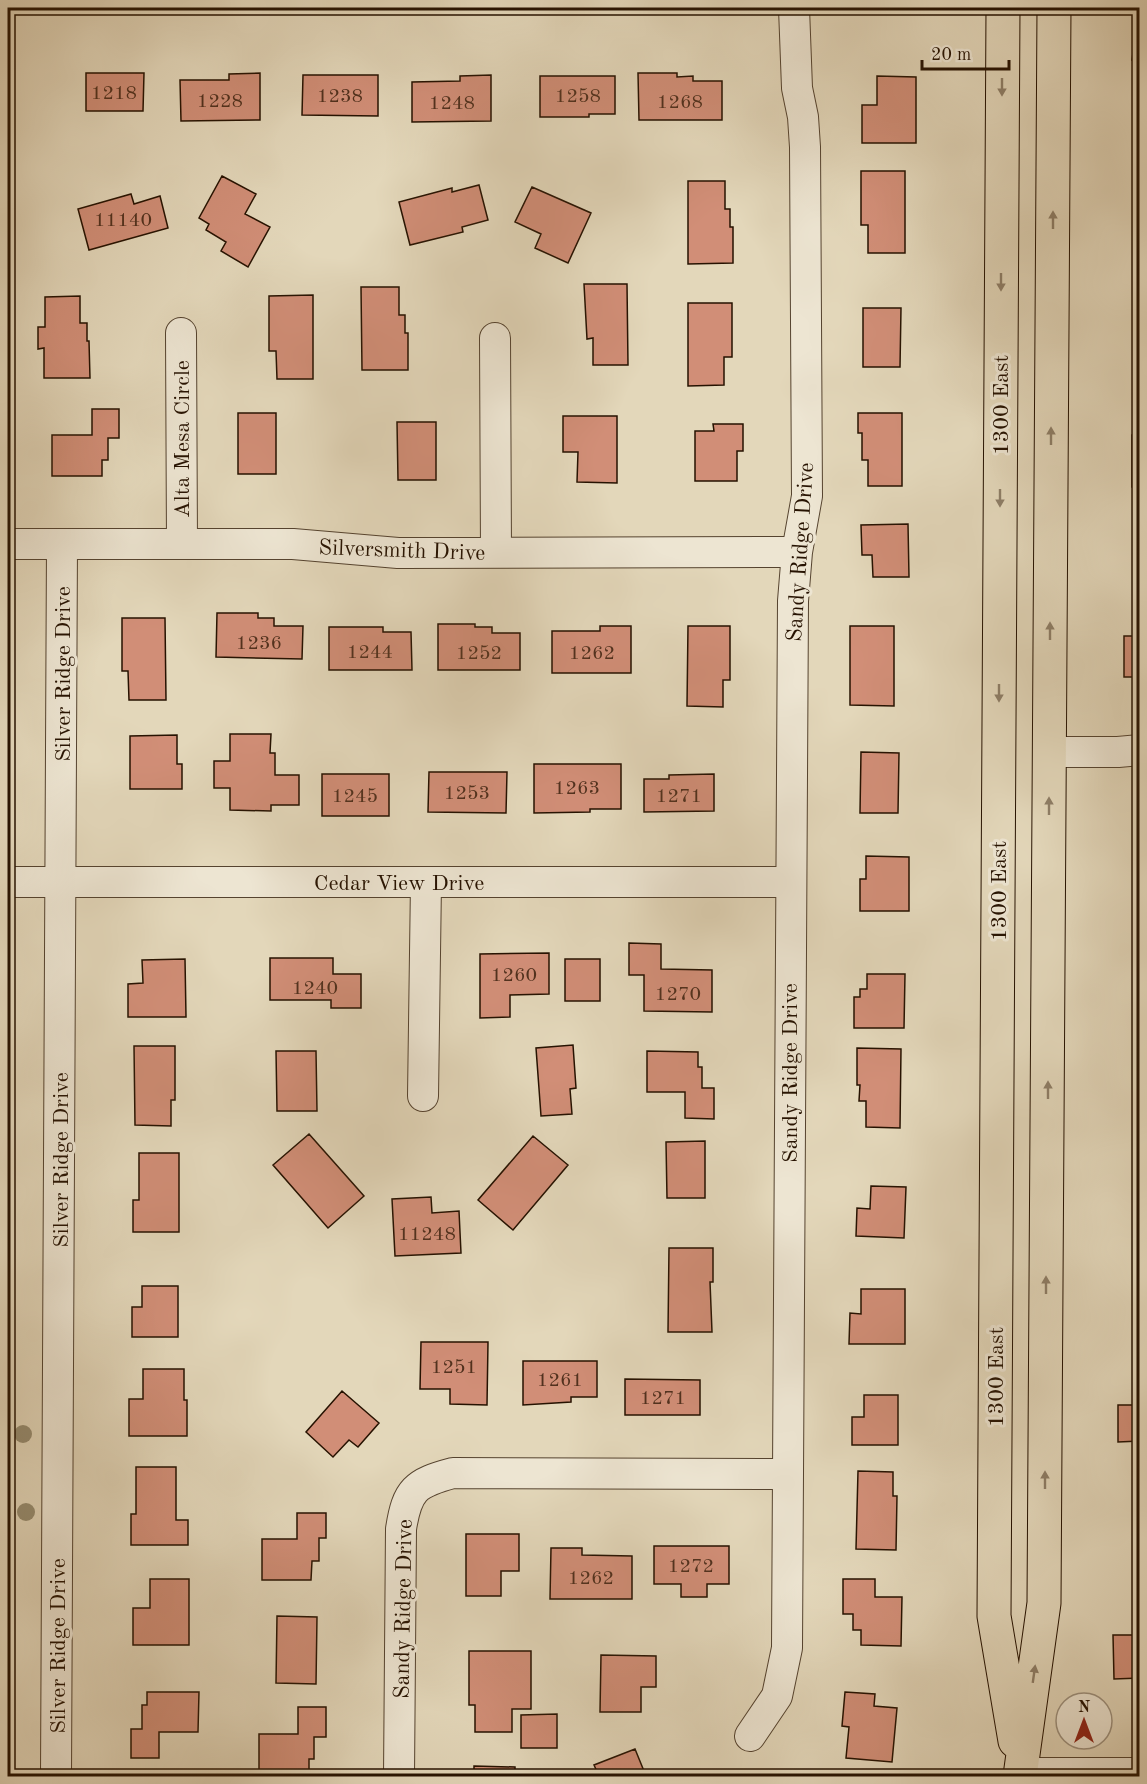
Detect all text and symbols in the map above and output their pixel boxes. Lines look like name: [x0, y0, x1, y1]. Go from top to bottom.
scale bar: [922, 33, 1009, 71]
text: 20 m: [931, 46, 971, 64]
one-way arrow: [997, 77, 1007, 96]
house number: 1218: [91, 84, 137, 104]
house number: 1238: [317, 87, 363, 107]
house number: 1258: [555, 87, 601, 107]
house number: 1228: [197, 92, 243, 112]
house number: 1268: [657, 93, 703, 113]
house number: 1248: [429, 94, 475, 114]
one-way arrow: [1048, 210, 1057, 229]
house number: 11140: [94, 211, 152, 231]
one-way arrow: [996, 272, 1006, 291]
street label: 1300 East: [991, 355, 1013, 455]
street label: Alta Mesa Circle: [172, 360, 194, 518]
one-way arrow: [1046, 426, 1056, 445]
street label: Sandy Ridge Drive: [784, 462, 818, 643]
one-way arrow: [995, 488, 1005, 507]
street label: Silversmith Drive: [318, 537, 486, 565]
street label: Silver Ridge Drive: [53, 586, 75, 762]
one-way arrow: [1045, 621, 1055, 640]
house number: 1236: [236, 634, 282, 654]
house number: 1244: [347, 643, 393, 663]
house number: 1252: [456, 644, 502, 664]
house number: 1262: [569, 644, 615, 664]
one-way arrow: [994, 683, 1004, 702]
house number: 1263: [554, 779, 600, 799]
house number: 1253: [444, 784, 490, 804]
house number: 1245: [332, 787, 378, 807]
house number: 1271: [656, 787, 702, 807]
one-way arrow: [1044, 796, 1054, 815]
street label: 1300 East: [989, 841, 1011, 941]
street label: Cedar View Drive: [314, 873, 484, 895]
house number: 1260: [491, 966, 537, 986]
house number: 1240: [292, 979, 338, 999]
street label: Sandy Ridge Drive: [780, 983, 802, 1163]
house number: 1270: [655, 985, 701, 1005]
street label: Silver Ridge Drive: [51, 1072, 73, 1248]
one-way arrow: [1043, 1080, 1053, 1099]
house number: 11248: [398, 1225, 456, 1245]
one-way arrow: [1041, 1275, 1051, 1294]
street label: 1300 East: [986, 1327, 1008, 1427]
house number: 1251: [431, 1358, 477, 1378]
house number: 1261: [537, 1371, 583, 1391]
house number: 1271: [640, 1389, 686, 1409]
one-way arrow: [1040, 1470, 1050, 1489]
street label: Sandy Ridge Drive: [391, 1519, 417, 1699]
house number: 1272: [668, 1557, 714, 1577]
street label: Silver Ridge Drive: [48, 1558, 70, 1734]
house number: 1262: [568, 1569, 614, 1589]
one-way arrow: [1030, 1664, 1039, 1683]
north arrow: [1054, 1691, 1114, 1751]
text: N: [1078, 1700, 1091, 1716]

